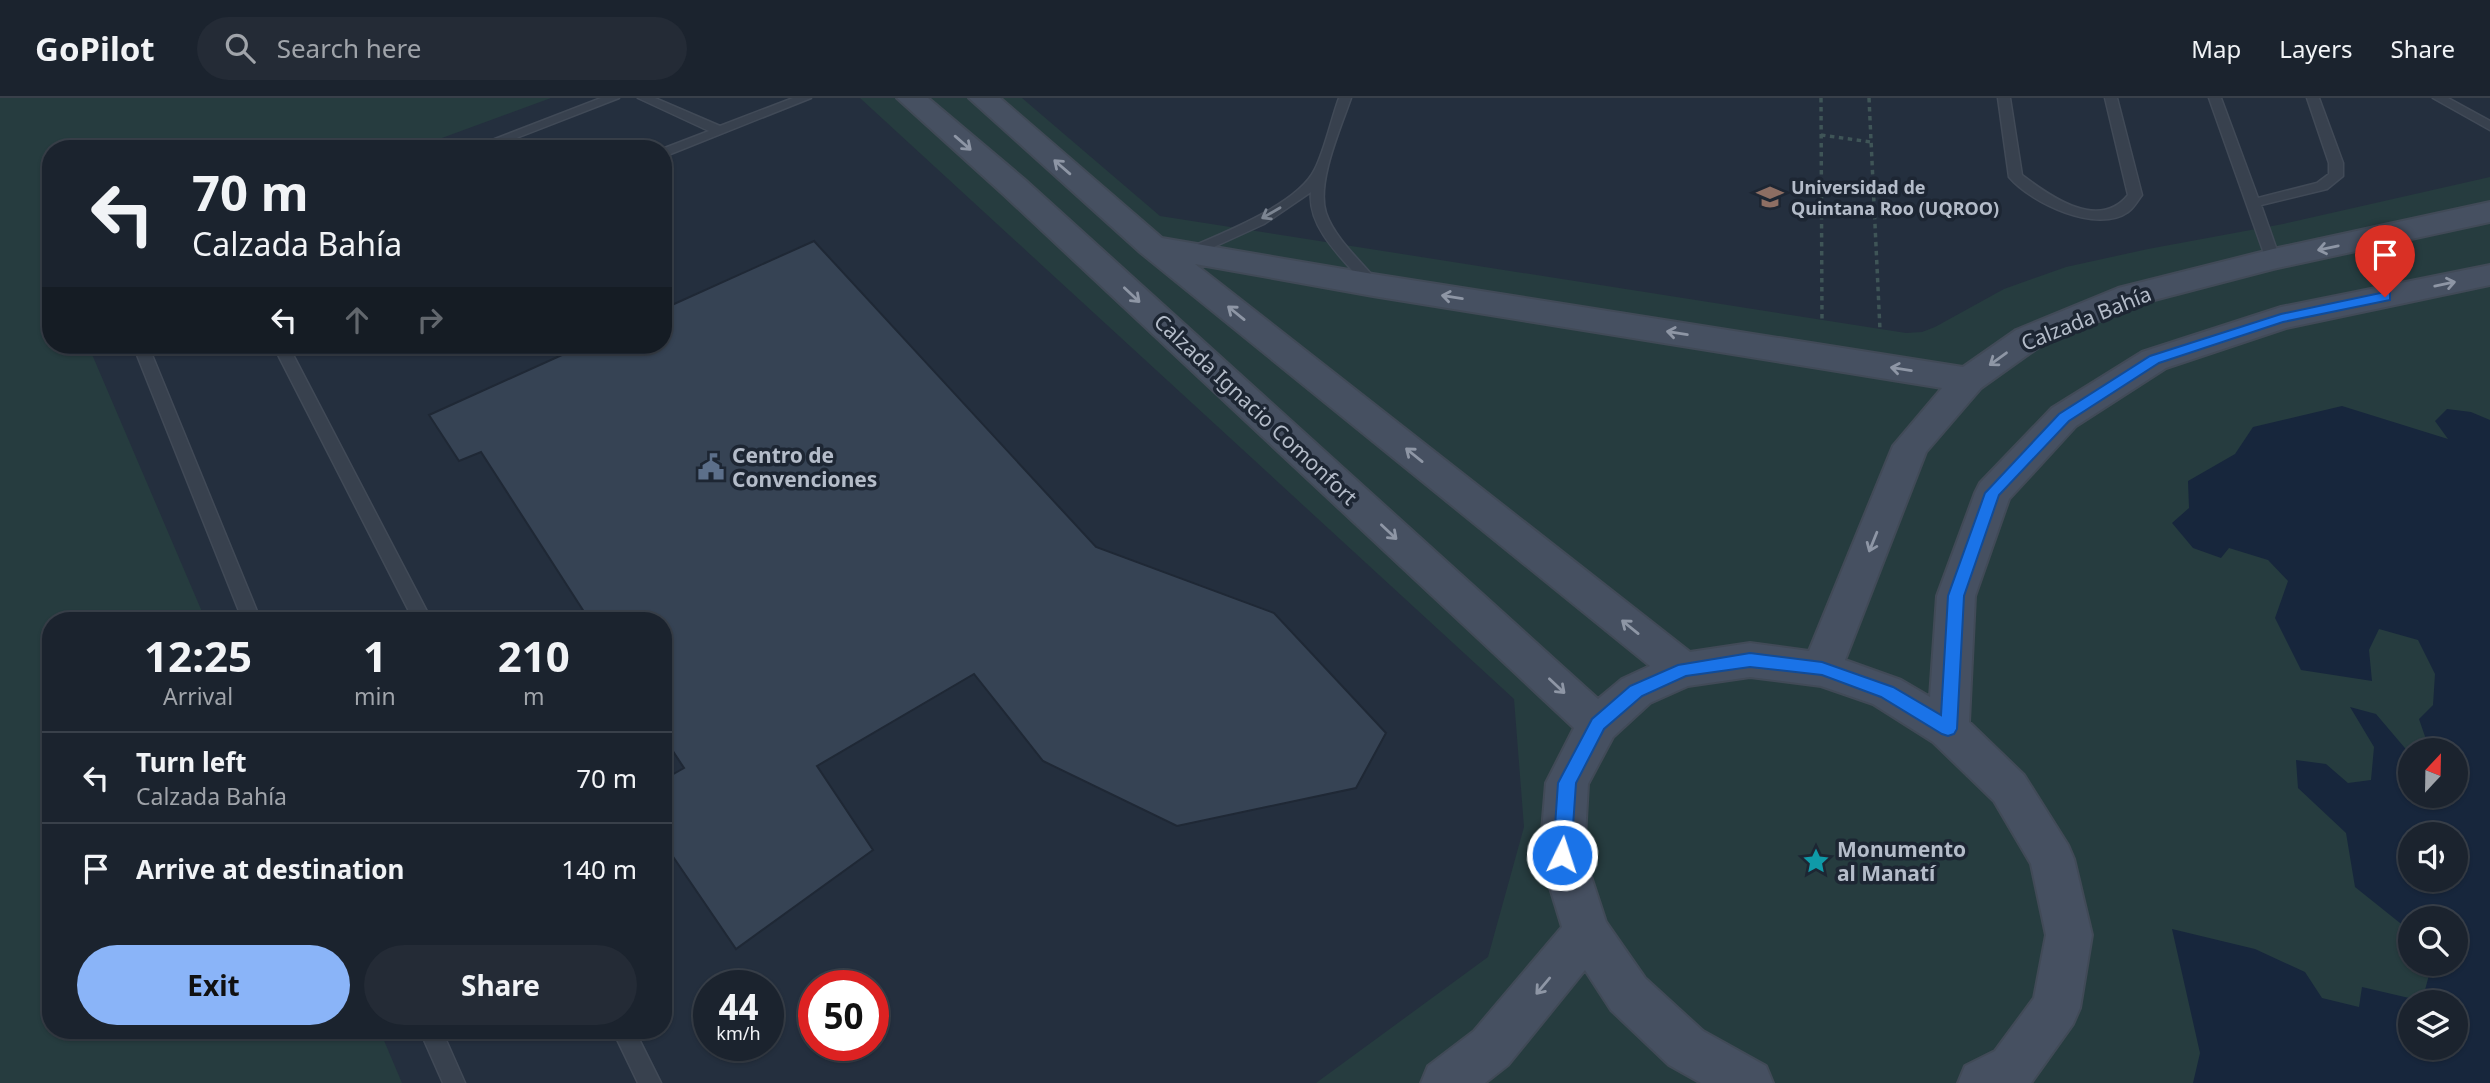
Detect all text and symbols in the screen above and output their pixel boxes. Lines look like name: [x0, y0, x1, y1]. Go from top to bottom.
search box: [197, 17, 687, 80]
text: GoPilot: [35, 26, 155, 71]
icon: search: [221, 29, 259, 67]
text: Search here: [277, 30, 421, 66]
text: Map: [2191, 32, 2241, 65]
text: Layers: [2279, 32, 2353, 65]
text: Share: [2391, 32, 2455, 65]
one-way arrow: [953, 135, 971, 151]
text: 70 m: [192, 159, 309, 225]
one-way arrow: [1053, 159, 1071, 175]
icon: left: [77, 168, 168, 259]
place label: Universidad de Quintana Roo (UQROO): [1791, 175, 1999, 220]
school or university icon: Universidad de Quintana Roo (UQROO): [1755, 182, 1785, 212]
one-way arrow: [1262, 206, 1282, 220]
text: Calzada Bahía: [192, 222, 402, 265]
pin: [2355, 225, 2415, 297]
icon: arrive: [2366, 236, 2404, 274]
one-way arrow: [2317, 242, 2339, 255]
one-way arrow: [2433, 277, 2456, 291]
street label: Calzada Bahía: [2017, 279, 2155, 357]
one-way arrow: [1123, 287, 1141, 303]
one-way arrow: [1441, 290, 1464, 303]
icon: left: [265, 301, 303, 339]
icon: ahead: [338, 301, 376, 339]
icon: right: [411, 301, 449, 339]
one-way arrow: [1227, 305, 1246, 320]
street label: Calzada Ignacio Comonfort: [1148, 307, 1364, 511]
one-way arrow: [1666, 326, 1689, 339]
one-way arrow: [1989, 352, 2008, 366]
one-way arrow: [1890, 362, 1913, 375]
place label: Centro de Convenciones: [732, 441, 877, 493]
one-way arrow: [1405, 447, 1423, 462]
public building icon: Centro de Convenciones: [696, 452, 726, 482]
one-way arrow: [1380, 523, 1397, 540]
one-way arrow: [1865, 531, 1878, 552]
one-way arrow: [1622, 619, 1640, 635]
text: 12:25: [144, 627, 252, 684]
text: 1: [363, 627, 387, 684]
text: 210: [498, 627, 570, 684]
one-way arrow: [1548, 678, 1566, 694]
text: Arrival: [163, 680, 233, 712]
text: min: [354, 680, 396, 712]
text: m: [523, 680, 545, 712]
north arrow: [2398, 738, 2468, 808]
map controls: [2398, 738, 2468, 1060]
text: Turn left: [136, 744, 247, 780]
icon: left: [77, 759, 115, 797]
text: 70 m: [576, 760, 637, 796]
text: Calzada Bahía: [136, 780, 287, 812]
position arrow: [1525, 818, 1599, 892]
button: sound: [2398, 822, 2468, 892]
place label: Monumento al Manatí: [1837, 835, 1966, 887]
place icon: Monumento al Manatí: [1801, 846, 1831, 876]
icon: arrive: [77, 850, 115, 888]
text: Arrive at destination: [136, 851, 405, 887]
text: 140 m: [561, 851, 637, 887]
button: search: [2398, 906, 2468, 976]
button: Exit: [77, 945, 350, 1025]
button: Share: [364, 945, 637, 1025]
speed limit sign: 50: [798, 970, 889, 1061]
one-way arrow: [1535, 977, 1551, 995]
text: 44: [718, 983, 759, 1030]
button: layers: [2398, 990, 2468, 1060]
text: km/h: [716, 1021, 761, 1045]

